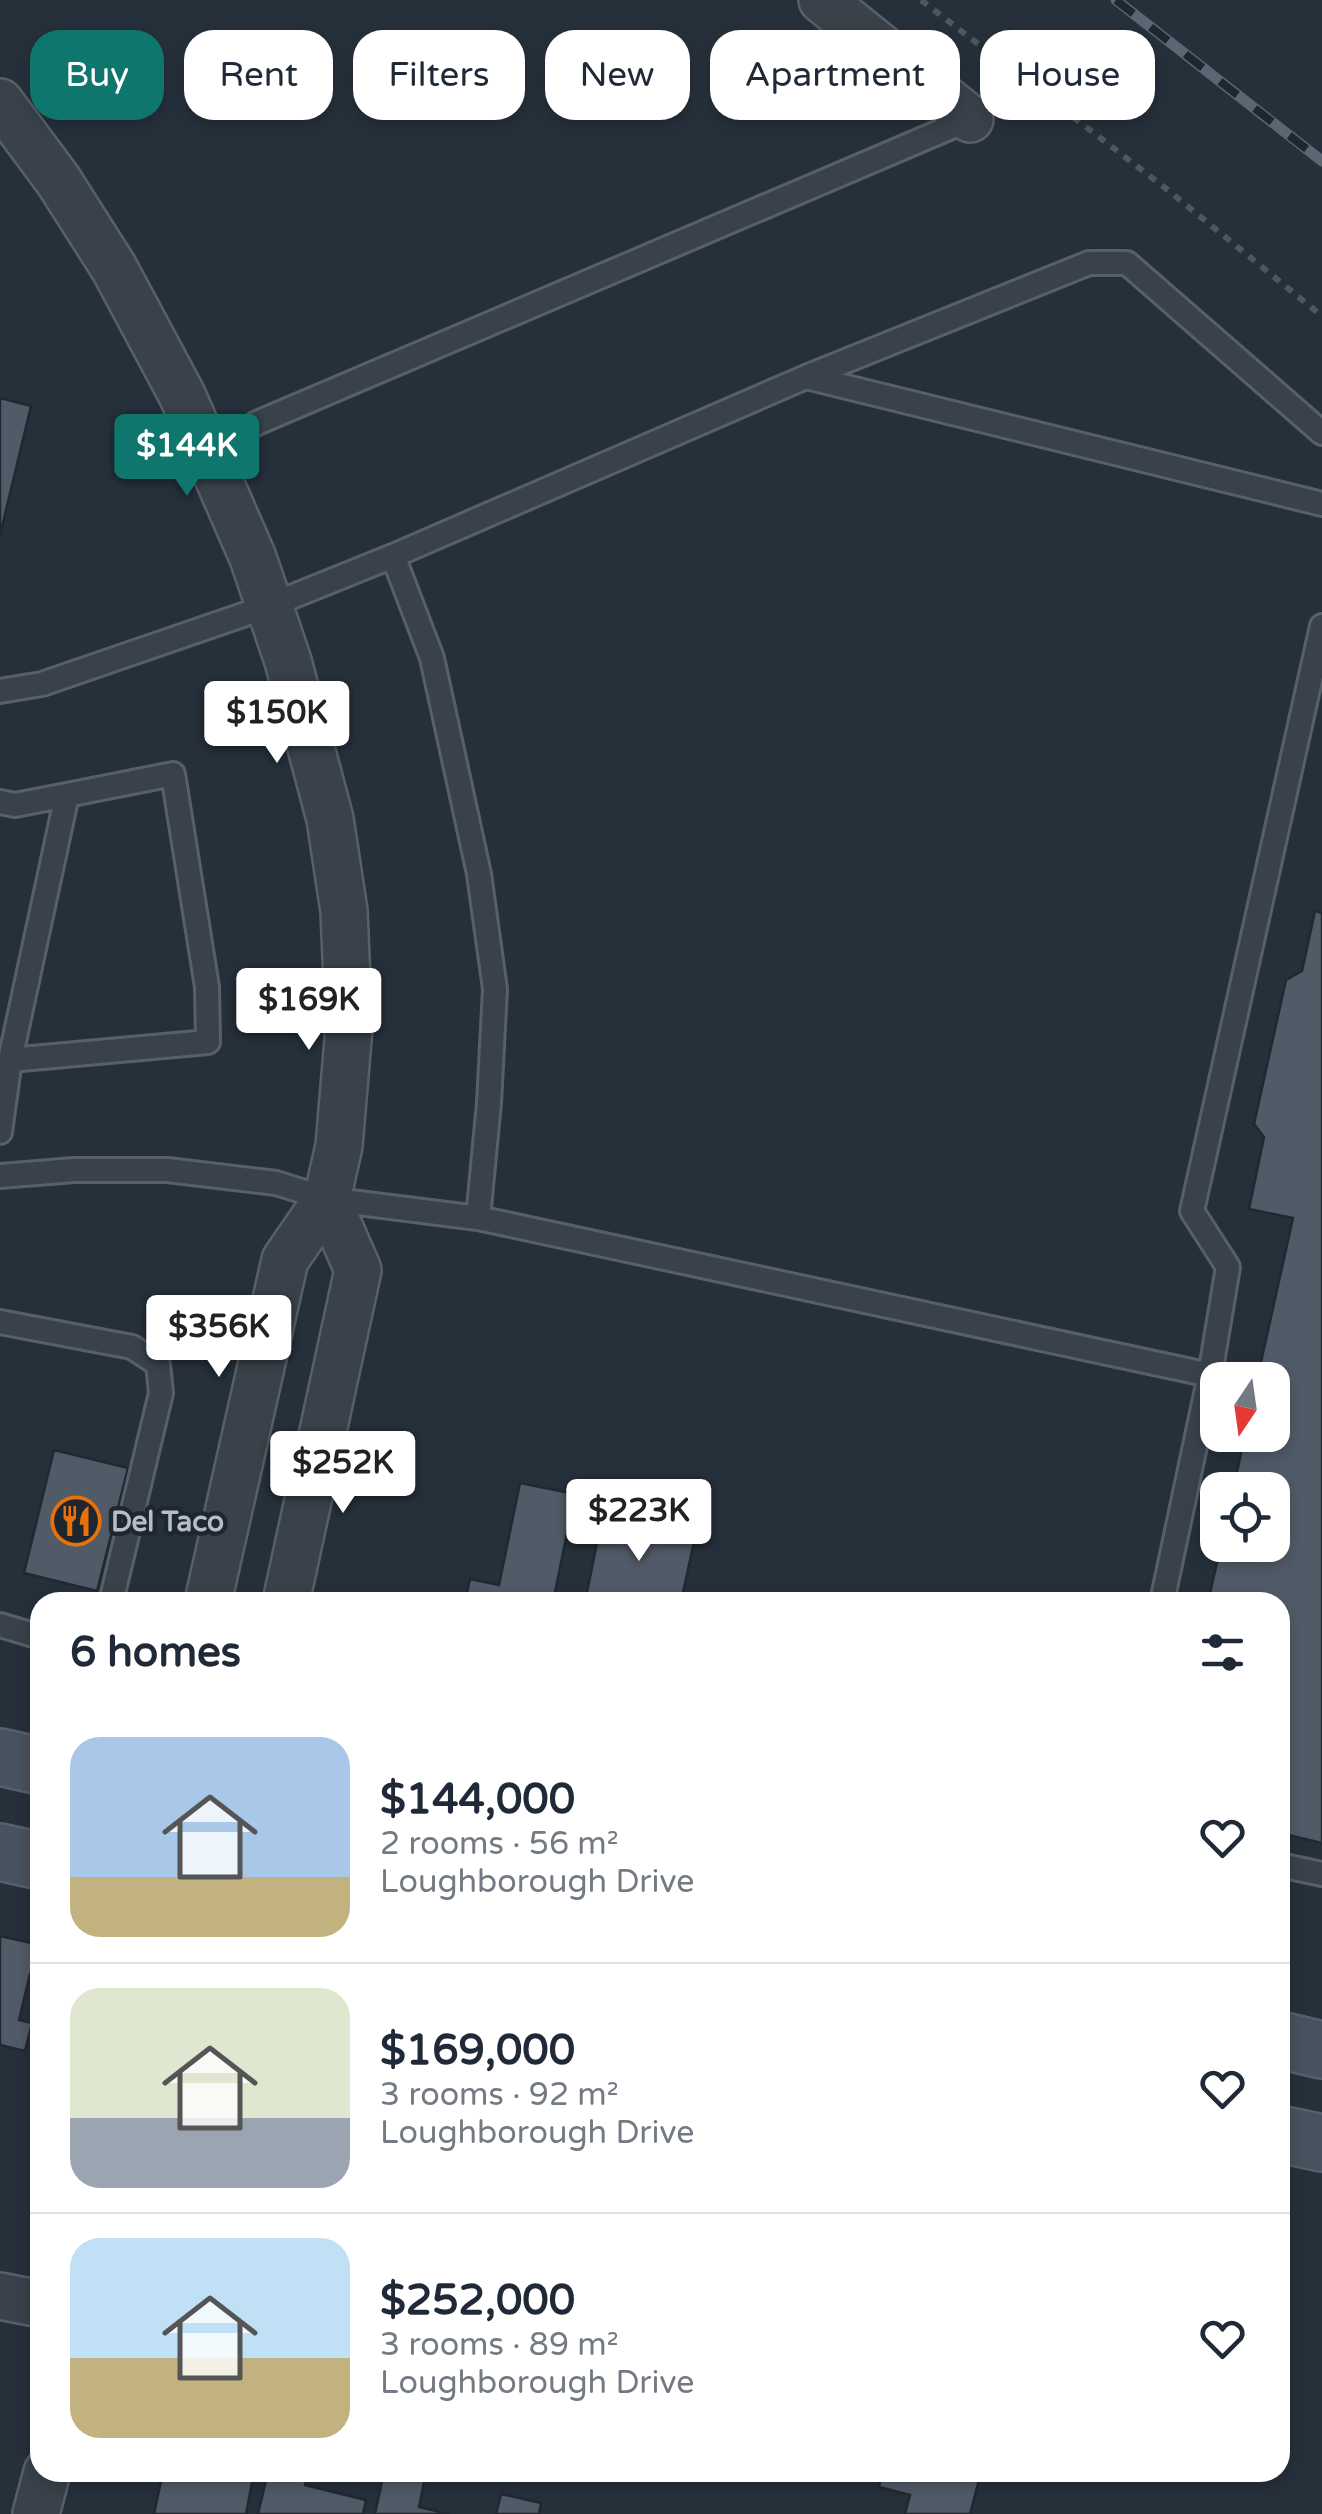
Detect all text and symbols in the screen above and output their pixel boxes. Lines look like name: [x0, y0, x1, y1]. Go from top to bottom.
chip: Buy: [30, 30, 164, 120]
chip: Rent: [184, 30, 333, 120]
chip: Filters: [353, 30, 525, 120]
chip: New: [545, 30, 690, 120]
chip: Apartment: [710, 30, 960, 120]
chip: House: [980, 30, 1155, 120]
pin: $144K: [117, 414, 257, 499]
text: $144K: [136, 427, 238, 465]
pin: $150K: [207, 681, 347, 766]
text: $150K: [226, 694, 328, 732]
pin: $169K: [239, 968, 379, 1053]
text: $169K: [258, 981, 360, 1019]
pin: $356K: [149, 1295, 289, 1380]
text: $356K: [168, 1308, 270, 1346]
north arrow: [1200, 1362, 1290, 1452]
map controls: [1200, 1362, 1290, 1562]
pin: $252K: [273, 1431, 413, 1516]
text: $252K: [292, 1444, 394, 1482]
button: locate: [1200, 1472, 1290, 1562]
pin: $223K: [569, 1479, 709, 1564]
text: $223K: [588, 1492, 690, 1530]
restaurant icon: Del Taco: [50, 1495, 102, 1547]
place label: Del Taco: [111, 1505, 224, 1539]
icon: filters: [1195, 1625, 1250, 1680]
text: 6 homes: [70, 1627, 241, 1678]
text: $144,000: [380, 1774, 575, 1825]
icon: home: [150, 1777, 270, 1897]
icon: heart: [1195, 1810, 1250, 1865]
text: 2 rooms · 56 m²: [380, 1825, 619, 1863]
text: Loughborough Drive: [380, 1863, 694, 1901]
text: $169,000: [380, 2025, 575, 2076]
icon: home: [150, 2028, 270, 2148]
icon: heart: [1195, 2061, 1250, 2116]
text: 3 rooms · 92 m²: [380, 2076, 619, 2114]
text: Loughborough Drive: [380, 2114, 694, 2152]
text: $252,000: [380, 2275, 575, 2326]
icon: home: [150, 2278, 270, 2398]
icon: heart: [1195, 2311, 1250, 2366]
text: 3 rooms · 89 m²: [380, 2326, 619, 2364]
text: Loughborough Drive: [380, 2364, 694, 2402]

